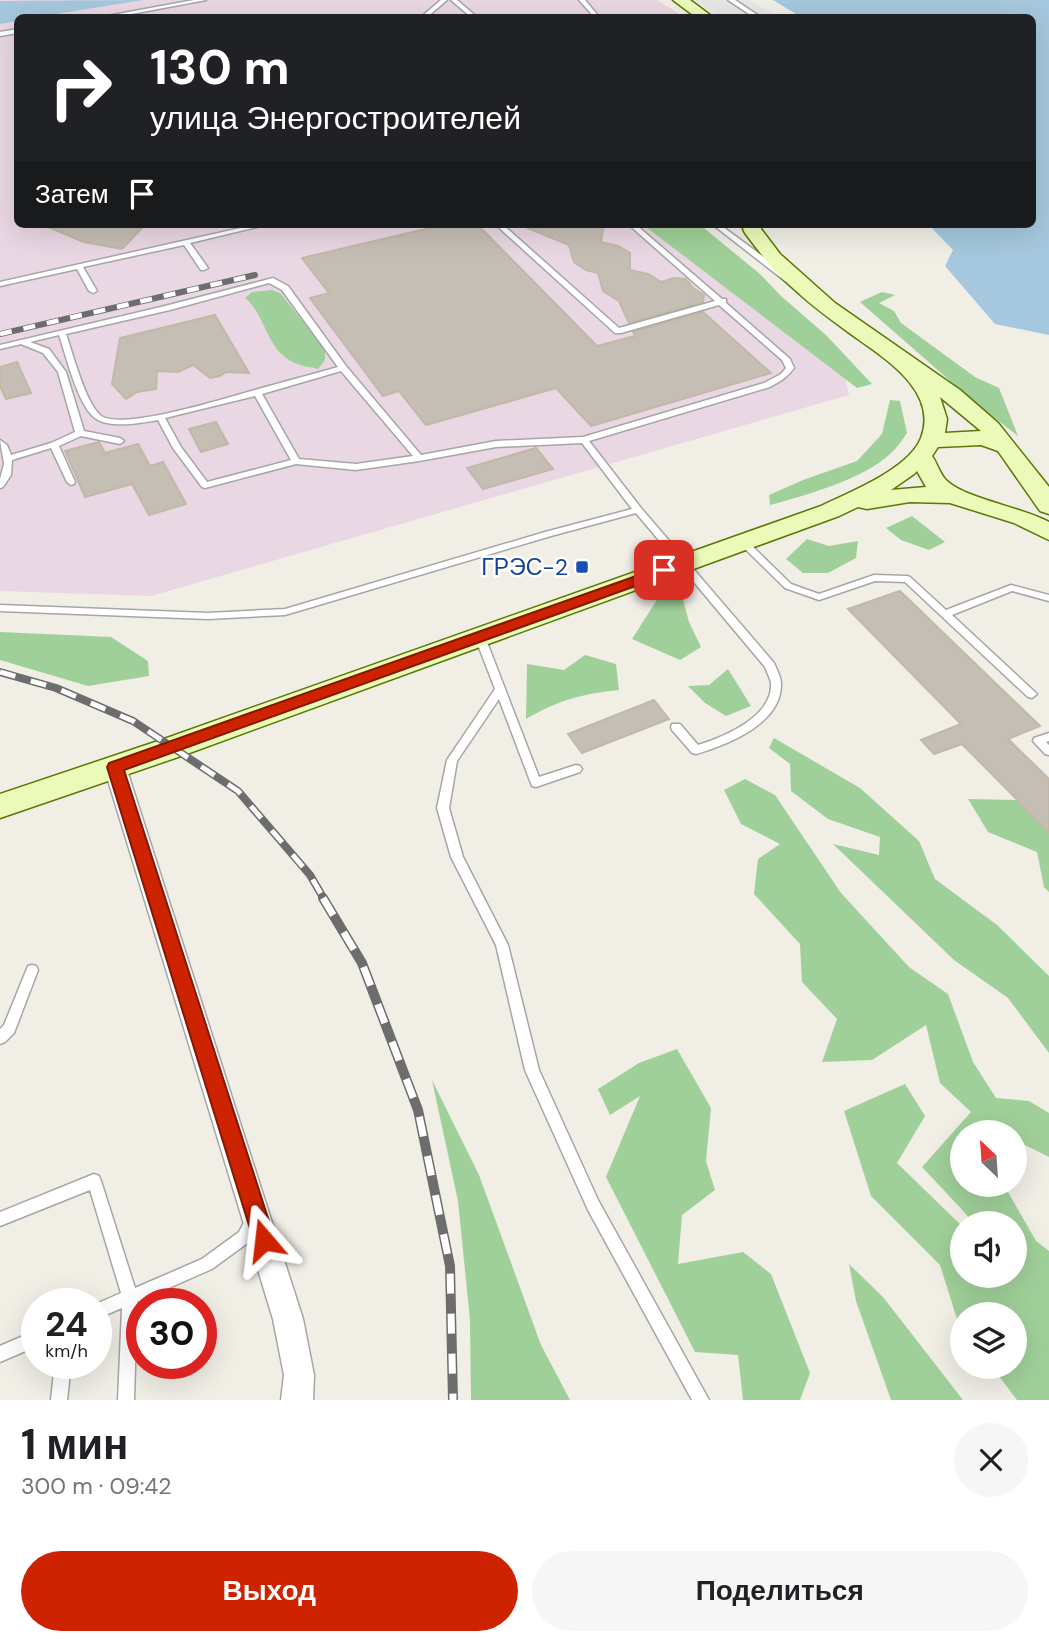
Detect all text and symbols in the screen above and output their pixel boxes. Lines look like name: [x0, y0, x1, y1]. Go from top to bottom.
text: 130 m: [150, 35, 290, 99]
icon: right: [35, 42, 126, 133]
text: улица Энергостроителей: [150, 97, 521, 139]
icon: arrive: [123, 175, 161, 213]
text: Затем: [35, 177, 109, 211]
pin: [634, 540, 694, 600]
icon: arrive: [645, 551, 683, 589]
place label: ГРЭС-2: [481, 552, 568, 582]
marker: ГРЭС-2: [574, 559, 590, 575]
north arrow: [950, 1120, 1027, 1197]
map controls: [950, 1120, 1027, 1379]
position arrow: [227, 1203, 301, 1277]
button: sound: [950, 1211, 1027, 1288]
speed limit sign: 30: [126, 1288, 217, 1379]
text: 24: [45, 1301, 88, 1347]
button: layers: [950, 1302, 1027, 1379]
text: km/h: [45, 1339, 88, 1363]
text: 1 мин: [21, 1417, 128, 1472]
button: close: [954, 1423, 1028, 1497]
text: 300 m · 09:42: [21, 1471, 172, 1501]
button: Выход: [21, 1551, 518, 1631]
button: Поделиться: [532, 1551, 1028, 1631]

